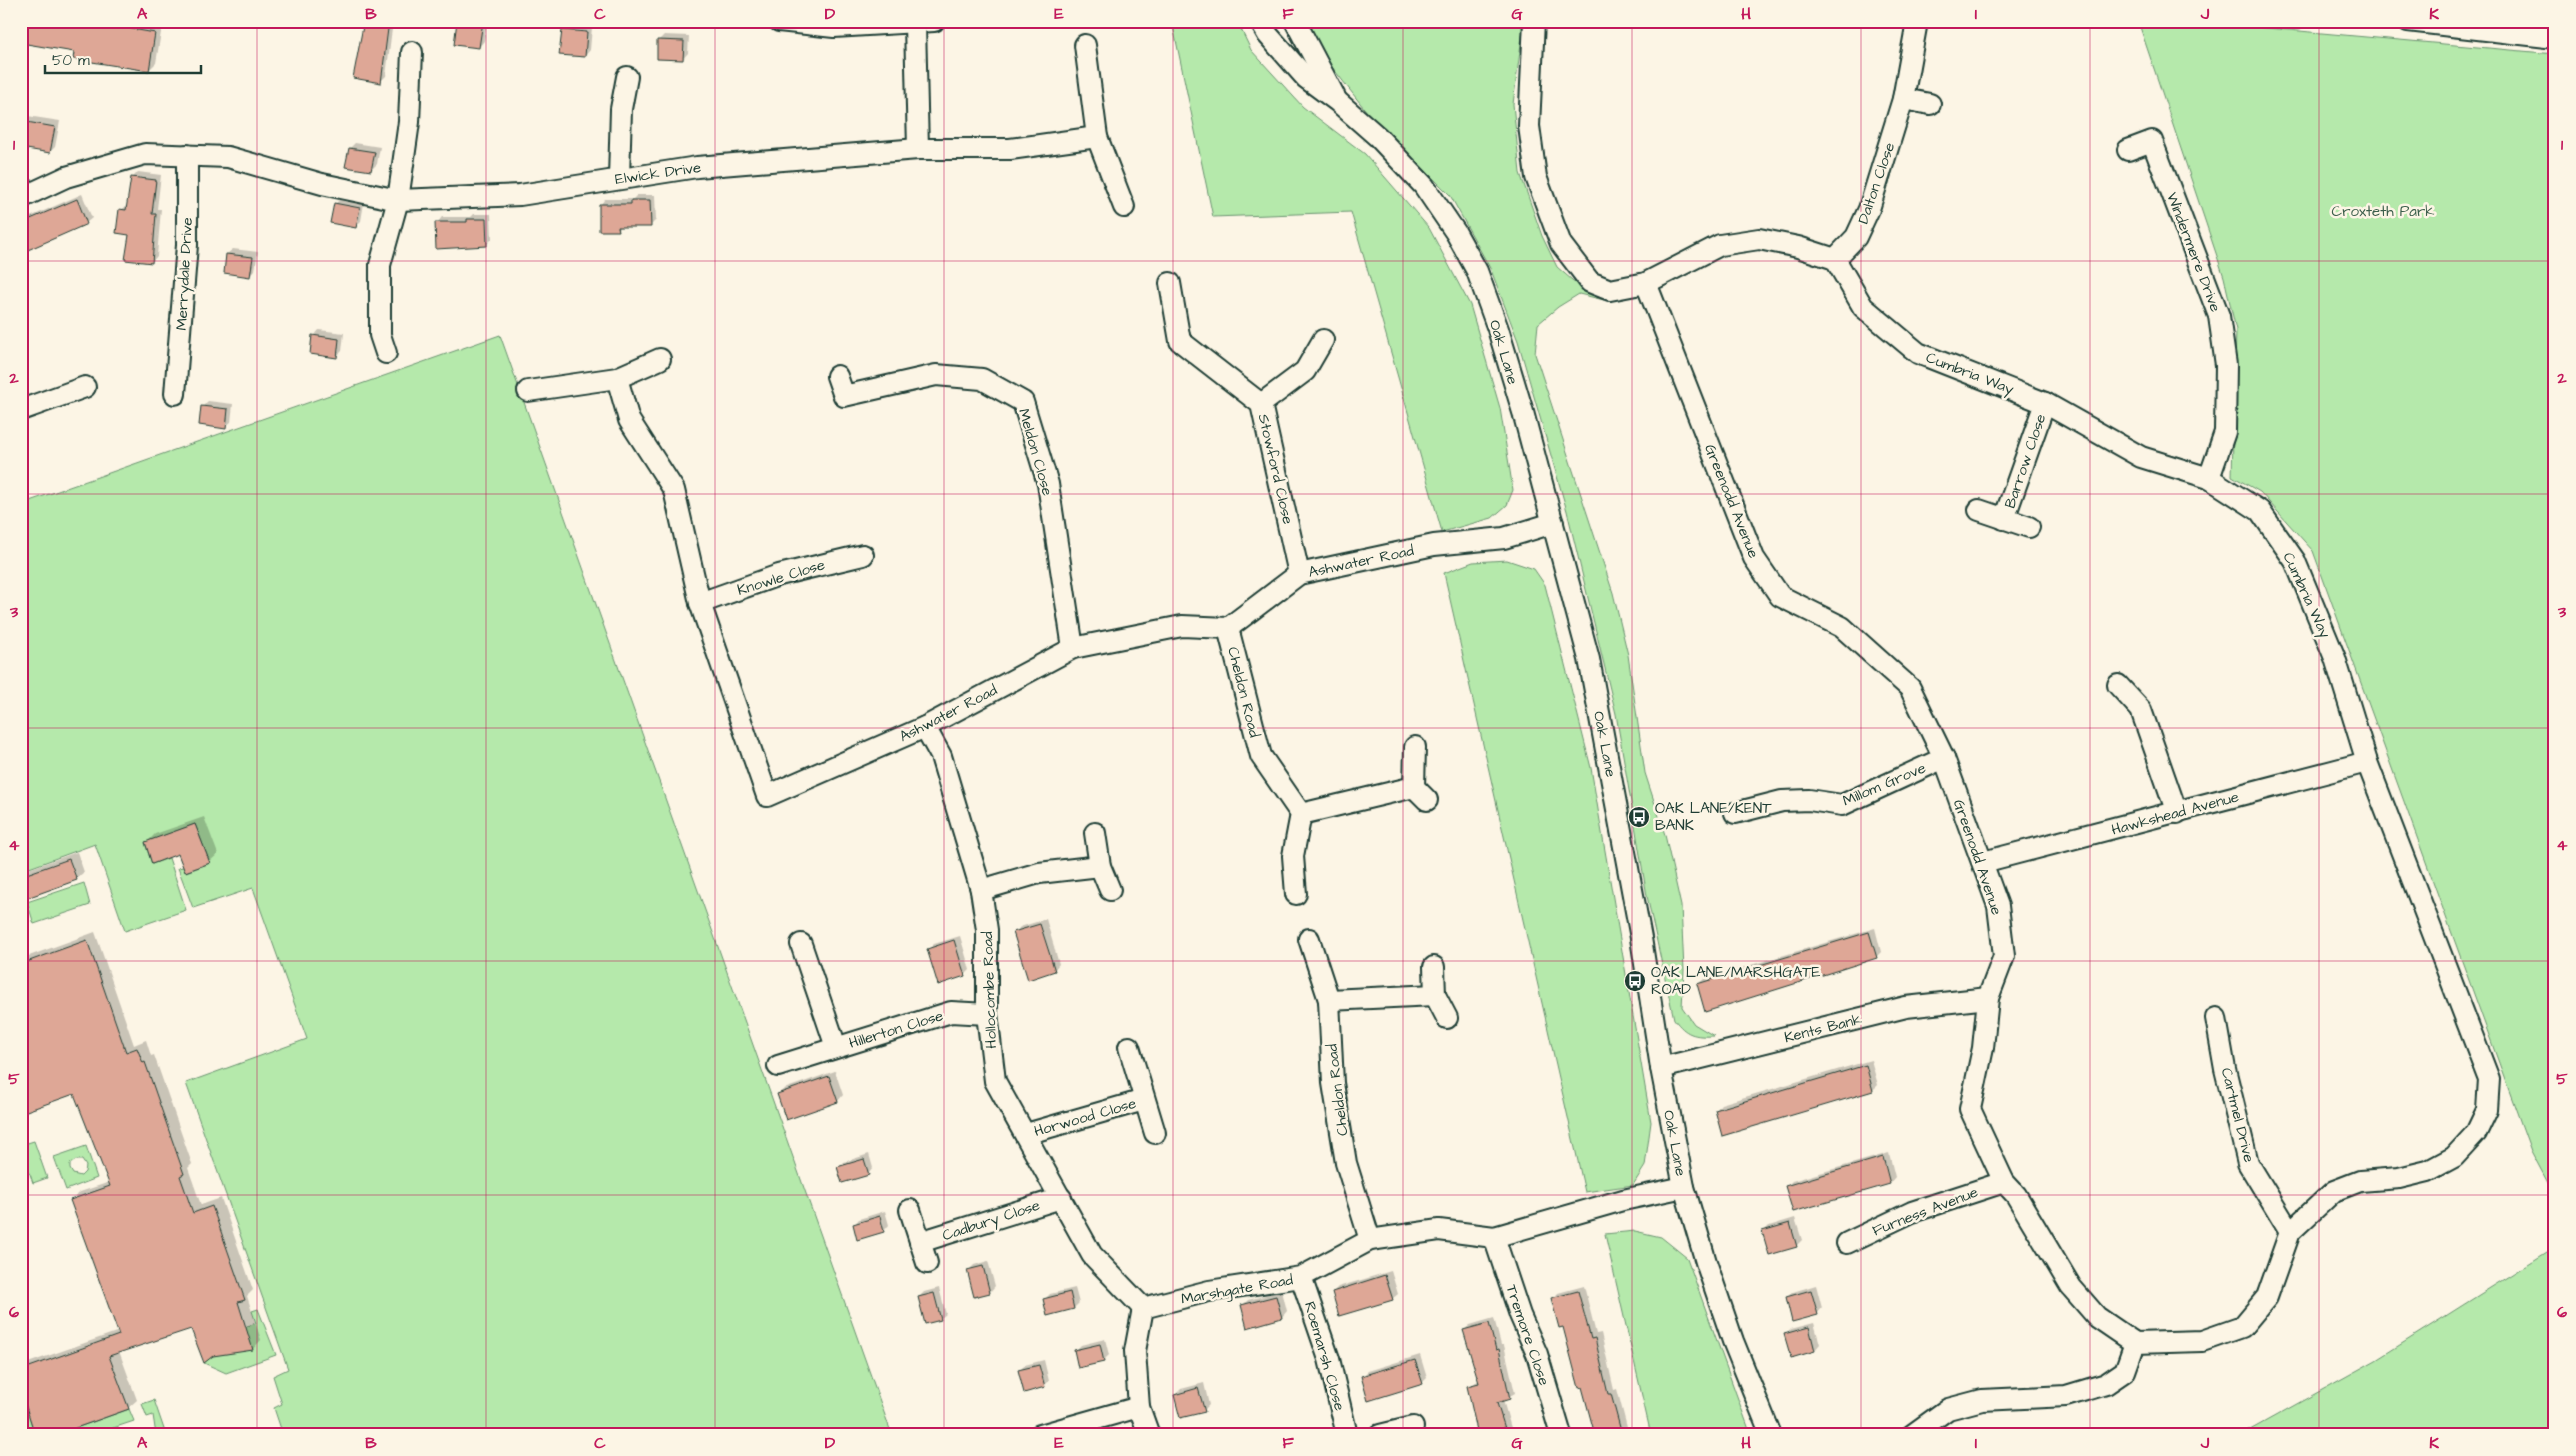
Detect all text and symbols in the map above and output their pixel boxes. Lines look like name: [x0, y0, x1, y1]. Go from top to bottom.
text: A: [137, 3, 148, 25]
text: B: [365, 3, 377, 25]
text: C: [594, 3, 606, 25]
text: D: [825, 3, 836, 25]
text: E: [1054, 3, 1064, 25]
text: F: [1282, 3, 1294, 25]
text: G: [1511, 3, 1523, 25]
text: H: [1741, 3, 1751, 25]
text: I: [1975, 3, 1977, 25]
text: J: [2200, 3, 2210, 25]
text: K: [2429, 3, 2439, 25]
scale bar: [45, 42, 201, 74]
text: 50 m: [52, 50, 90, 71]
text: 1: [13, 134, 16, 156]
text: 1: [2561, 134, 2564, 156]
street label: Dalton Close: [1853, 140, 1900, 227]
street label: Elwick Drive: [614, 157, 702, 190]
street label: Windermere Drive: [2161, 189, 2226, 315]
park label: Croxteth Park: [2332, 201, 2434, 222]
street label: Merrydale Drive: [171, 217, 199, 331]
street label: Oak Lane: [1484, 317, 1523, 387]
street label: Cumbria Way: [1923, 347, 2017, 401]
text: 2: [8, 367, 19, 389]
text: 2: [2556, 367, 2567, 389]
street label: Meldon Close: [1013, 406, 1058, 498]
street label: Barrow Close: [2000, 411, 2051, 511]
street label: Stowford Close: [1253, 412, 1298, 526]
street label: Greenodd Avenue: [1699, 441, 1764, 561]
street label: Ashwater Road: [1306, 540, 1416, 583]
street label: Cumbria Way: [2277, 549, 2336, 642]
street label: Knowle Close: [735, 554, 828, 601]
text: 3: [9, 601, 19, 623]
text: 3: [2557, 601, 2567, 623]
street label: Cheldon Road: [1222, 645, 1265, 740]
street label: Ashwater Road: [896, 680, 1001, 747]
street label: Oak Lane: [1588, 709, 1621, 779]
street label: Millom Grove: [1839, 758, 1929, 811]
street label: Hawkshead Avenue: [2109, 786, 2241, 841]
street label: Greenodd Avenue: [1948, 797, 2007, 918]
place label: OAK LANE/KENT BANK: [1655, 798, 1772, 836]
bus stop icon: OAK LANE/KENT BANK: [1627, 805, 1651, 829]
text: 4: [9, 834, 20, 856]
text: 4: [2557, 834, 2568, 856]
street label: Hollocombe Road: [977, 931, 1002, 1049]
place label: OAK LANE/MARSHGATE ROAD: [1651, 962, 1821, 1000]
bus stop icon: OAK LANE/MARSHGATE ROAD: [1623, 969, 1647, 993]
street label: Hillerton Close: [846, 1005, 946, 1054]
street label: Kents Bank: [1782, 1009, 1864, 1048]
street label: Cheldon Road: [1321, 1042, 1354, 1137]
street label: Cartmel Drive: [2216, 1066, 2259, 1165]
text: 5: [8, 1068, 20, 1090]
text: 5: [2556, 1068, 2568, 1090]
street label: Horwood Close: [1032, 1093, 1139, 1142]
street label: Oak Lane: [1658, 1108, 1691, 1178]
street label: Furness Avenue: [1869, 1182, 1981, 1241]
street label: Cadbury Close: [940, 1195, 1043, 1247]
street label: Marshgate Road: [1179, 1269, 1295, 1311]
street label: Tremore Close: [1500, 1282, 1555, 1388]
street label: Roemarsh Close: [1299, 1299, 1350, 1413]
text: 6: [9, 1301, 19, 1323]
text: 6: [2557, 1301, 2567, 1323]
text: A: [137, 1432, 148, 1454]
text: B: [365, 1432, 377, 1454]
text: C: [594, 1432, 606, 1454]
text: D: [825, 1432, 836, 1454]
text: E: [1054, 1432, 1064, 1454]
text: F: [1282, 1432, 1294, 1454]
text: G: [1511, 1432, 1523, 1454]
text: H: [1741, 1432, 1751, 1454]
text: I: [1975, 1432, 1977, 1454]
text: J: [2200, 1432, 2210, 1454]
text: K: [2429, 1432, 2439, 1454]

